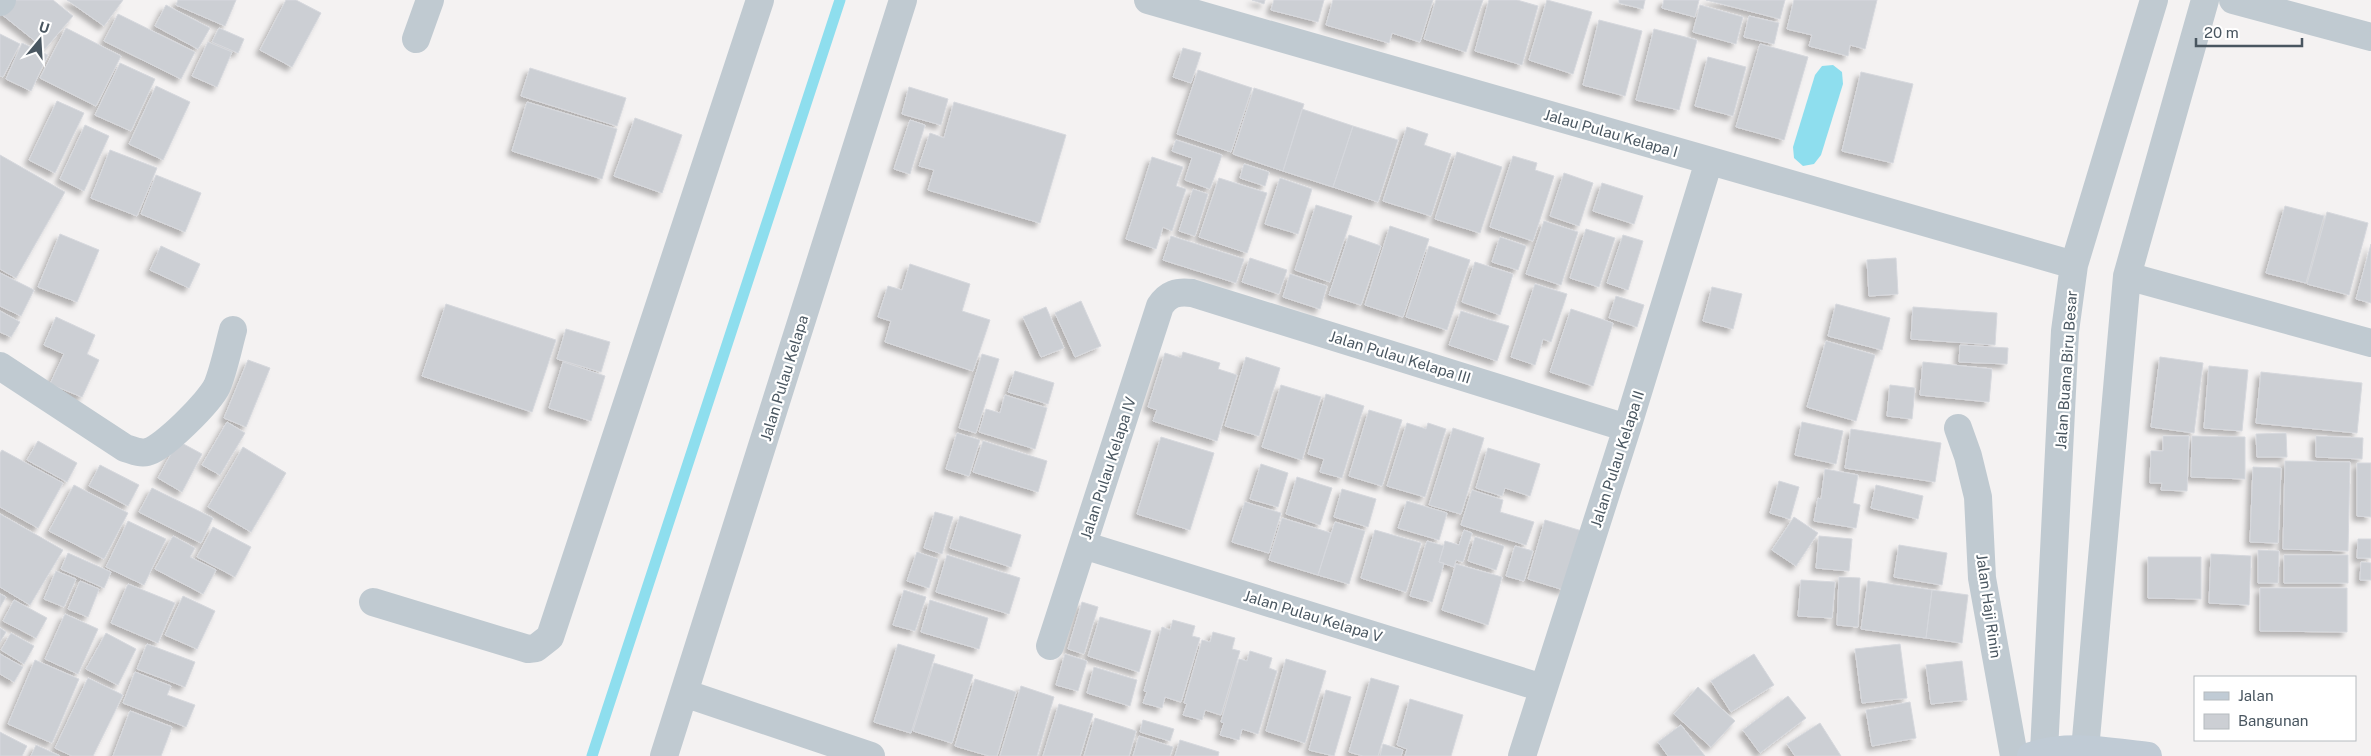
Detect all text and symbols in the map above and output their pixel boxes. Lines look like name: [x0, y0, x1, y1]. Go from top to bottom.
north arrow: [15, 15, 65, 65]
scale bar: [2196, 15, 2302, 47]
text: U: [37, 18, 51, 37]
text: 20 m: [2204, 24, 2239, 41]
street label: Jalau Pulau Kelapa I: [1542, 106, 1680, 160]
street label: Jalan Buana Biru Besar: [2052, 290, 2080, 450]
street label: Jalan Pulau Kelapa: [757, 313, 811, 443]
street label: Jalan Pulau Kelapa III: [1327, 327, 1473, 387]
street label: Jalan Pulau Kelapa II: [1587, 388, 1647, 530]
street label: Jalan Pulau Kelapa IV: [1077, 395, 1139, 541]
street label: Jalan Haji Rinin: [1973, 553, 2005, 659]
street label: Jalan Pulau Kelapa V: [1242, 587, 1384, 645]
legend: [2194, 676, 2356, 741]
text: Jalan: [2238, 687, 2274, 704]
text: Bangunan: [2238, 712, 2309, 729]

